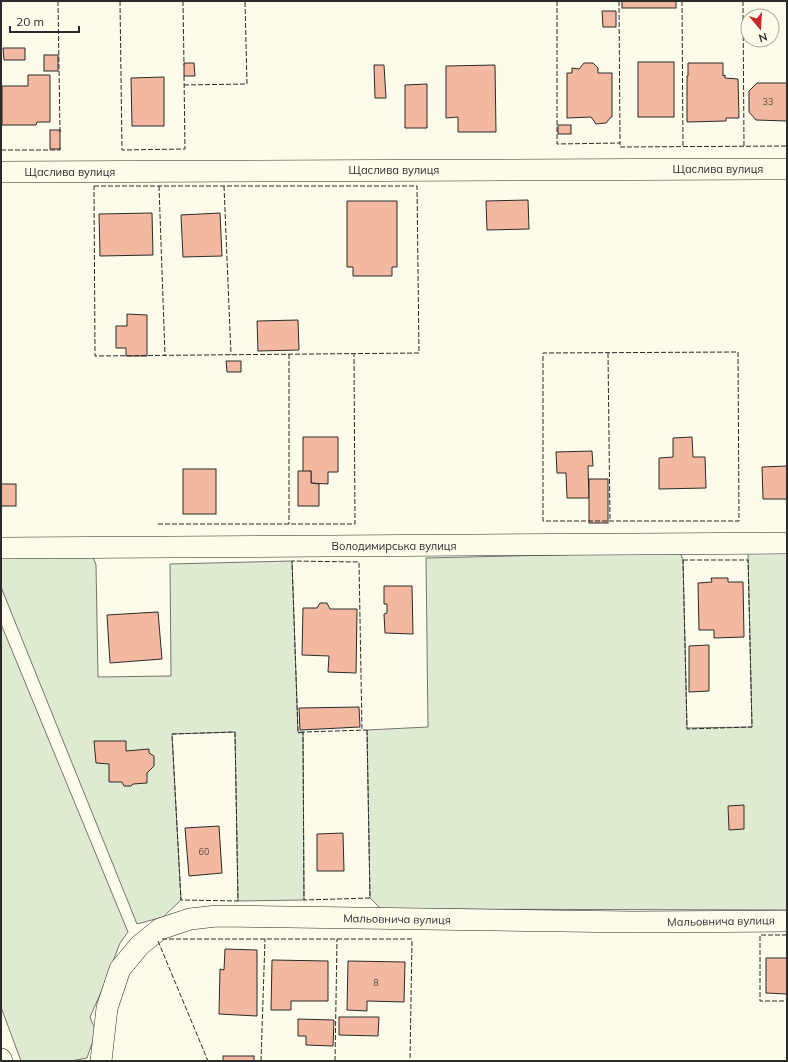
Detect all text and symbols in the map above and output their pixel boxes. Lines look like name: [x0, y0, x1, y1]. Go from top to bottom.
scale bar: [10, 8, 79, 34]
north arrow: [740, 8, 780, 48]
text: 20 m: [16, 14, 44, 29]
text: N: [757, 30, 769, 45]
house number: 33: [763, 96, 773, 107]
street label: Щаслива вулиця: [673, 162, 763, 176]
street label: Щаслива вулиця: [349, 163, 439, 177]
street label: Щаслива вулиця: [25, 165, 115, 179]
street label: Володимирська вулиця: [331, 539, 457, 553]
house number: 60: [199, 846, 209, 857]
street label: Мальовнича вулиця: [343, 911, 451, 927]
street label: Мальовнича вулиця: [667, 913, 775, 929]
house number: 8: [373, 977, 379, 988]

